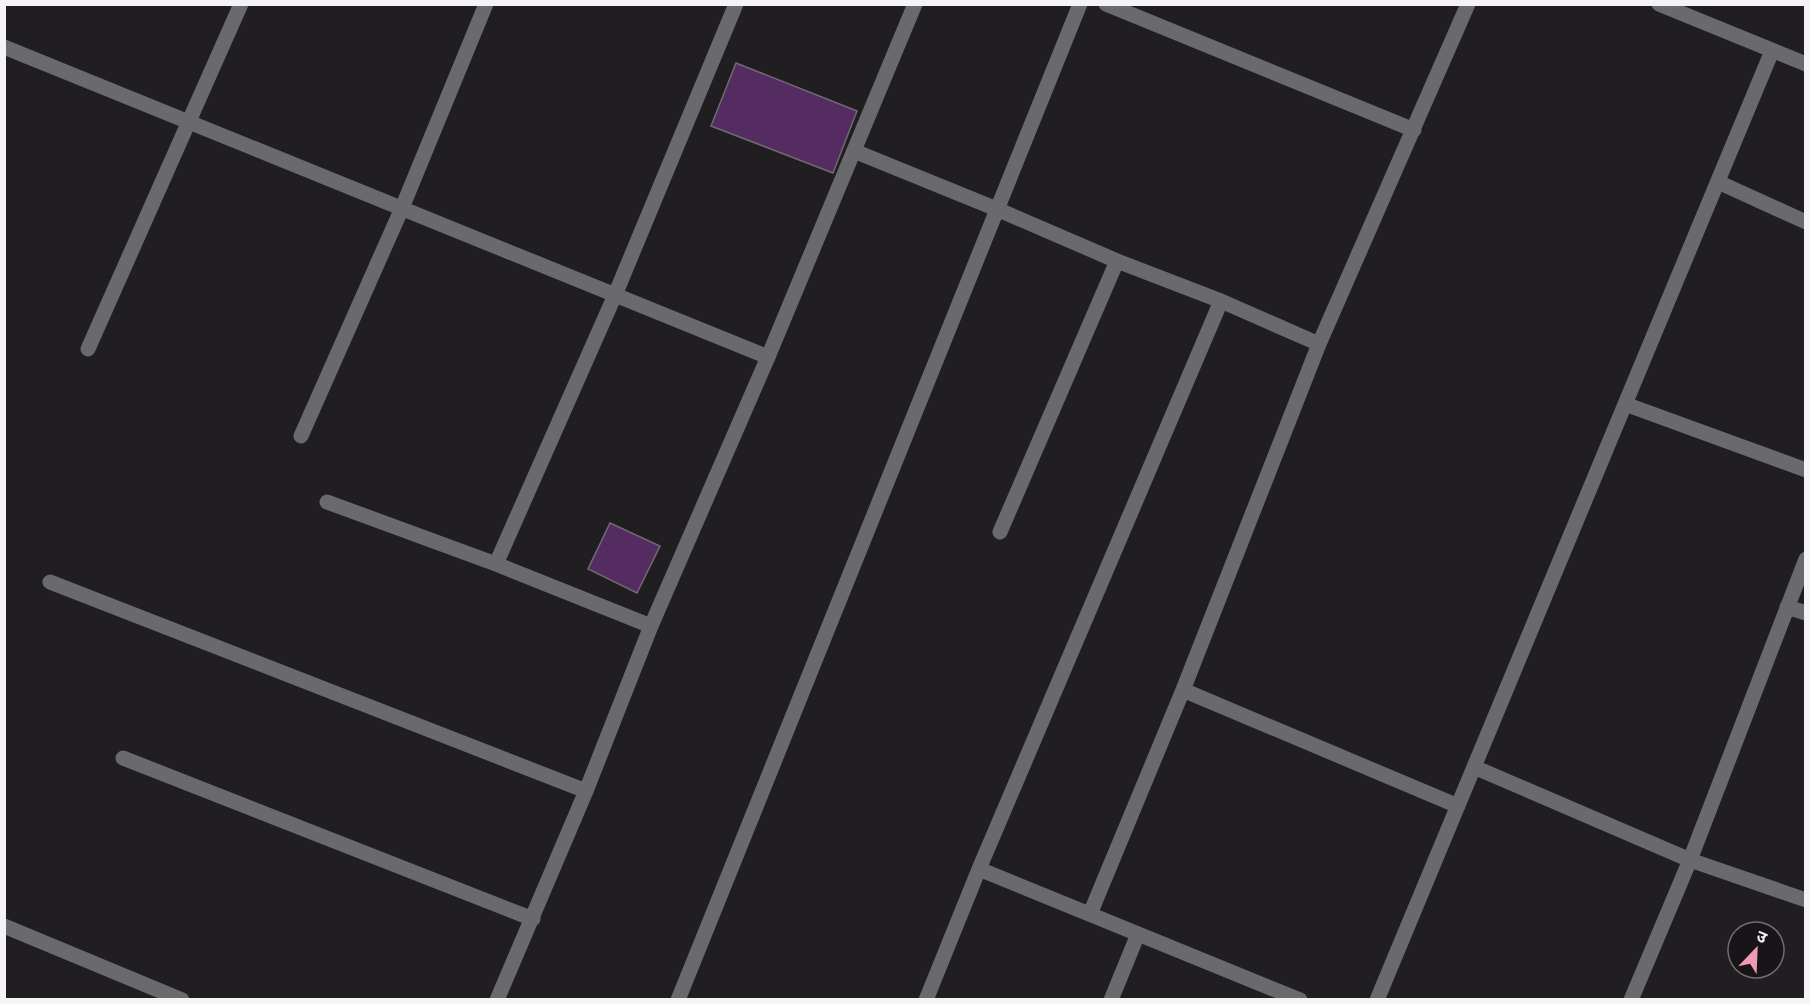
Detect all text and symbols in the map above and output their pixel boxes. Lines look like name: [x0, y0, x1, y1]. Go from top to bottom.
north arrow: [1726, 920, 1786, 980]
text: उ: [1753, 924, 1771, 948]

